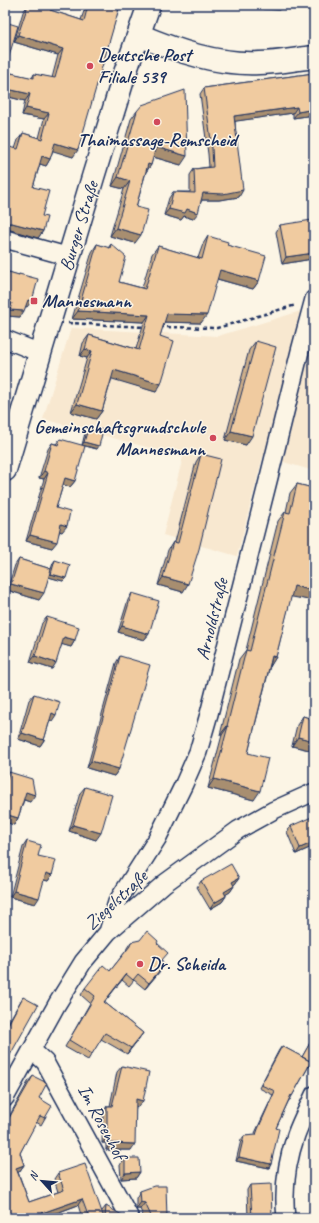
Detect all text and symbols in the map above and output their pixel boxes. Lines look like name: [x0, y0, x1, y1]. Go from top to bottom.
place label: Deutsche Post Filiale 539: [98, 43, 194, 89]
marker: Deutsche Post Filiale 539: [85, 61, 95, 71]
marker: Thaimassage-Remscheid: [152, 117, 162, 127]
place label: Thaimassage-Remscheid: [78, 128, 240, 152]
street label: Burger Straße: [54, 177, 105, 274]
place label: Mannesmann: [42, 289, 132, 313]
marker: Mannesmann: [29, 296, 39, 306]
place label: Gemeinschaftsgrundschule Mannesmann: [34, 415, 207, 461]
marker: Gemeinschaftsgrundschule Mannesmann: [208, 433, 218, 443]
street label: Arnoldstraße: [190, 574, 234, 662]
street label: Ziegelstraße: [79, 864, 154, 935]
place label: Dr. Scheida: [148, 952, 227, 976]
marker: Dr. Scheida: [135, 959, 145, 969]
street label: Im Rosenhof: [72, 1080, 134, 1168]
north arrow: [22, 1161, 62, 1201]
text: N: [25, 1168, 42, 1183]

